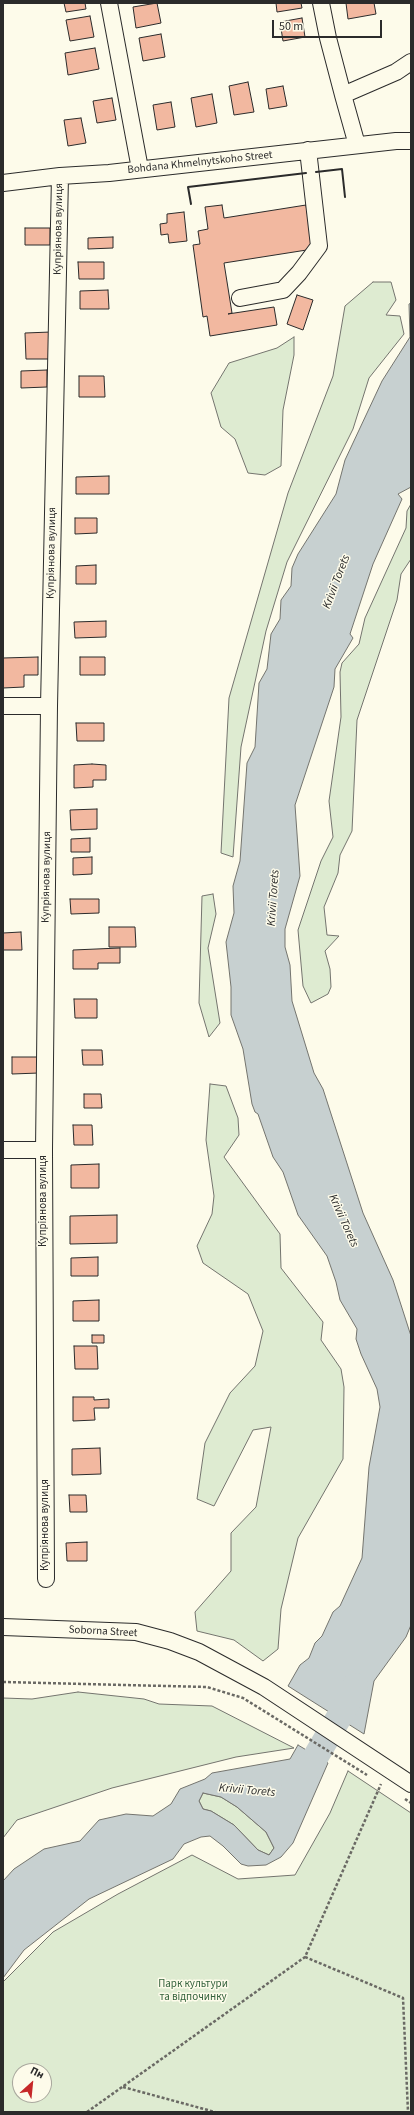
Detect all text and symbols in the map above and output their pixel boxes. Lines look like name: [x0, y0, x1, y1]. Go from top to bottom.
scale bar: [274, 12, 384, 38]
text: 50 m: [279, 18, 303, 35]
street label: Bohdana Khmelnytskoho Street: [127, 149, 273, 177]
street label: Купріянова вулиця: [52, 183, 66, 275]
street label: Купріянова вулиця: [45, 507, 59, 599]
water label: Krivii Torets: [320, 553, 354, 611]
street label: Купріянова вулиця: [40, 831, 54, 923]
water label: Krivii Torets: [265, 869, 283, 927]
street label: Купріянова вулиця: [37, 1155, 51, 1247]
water label: Krivii Torets: [325, 1192, 361, 1250]
street label: Купріянова вулиця: [39, 1479, 53, 1571]
street label: Soborna Street: [68, 1624, 138, 1640]
water label: Krivii Torets: [218, 1781, 276, 1801]
park label: Парк культури та відпочинку: [158, 1978, 228, 2004]
north arrow: [12, 2063, 52, 2103]
text: Пн: [28, 2063, 47, 2083]

